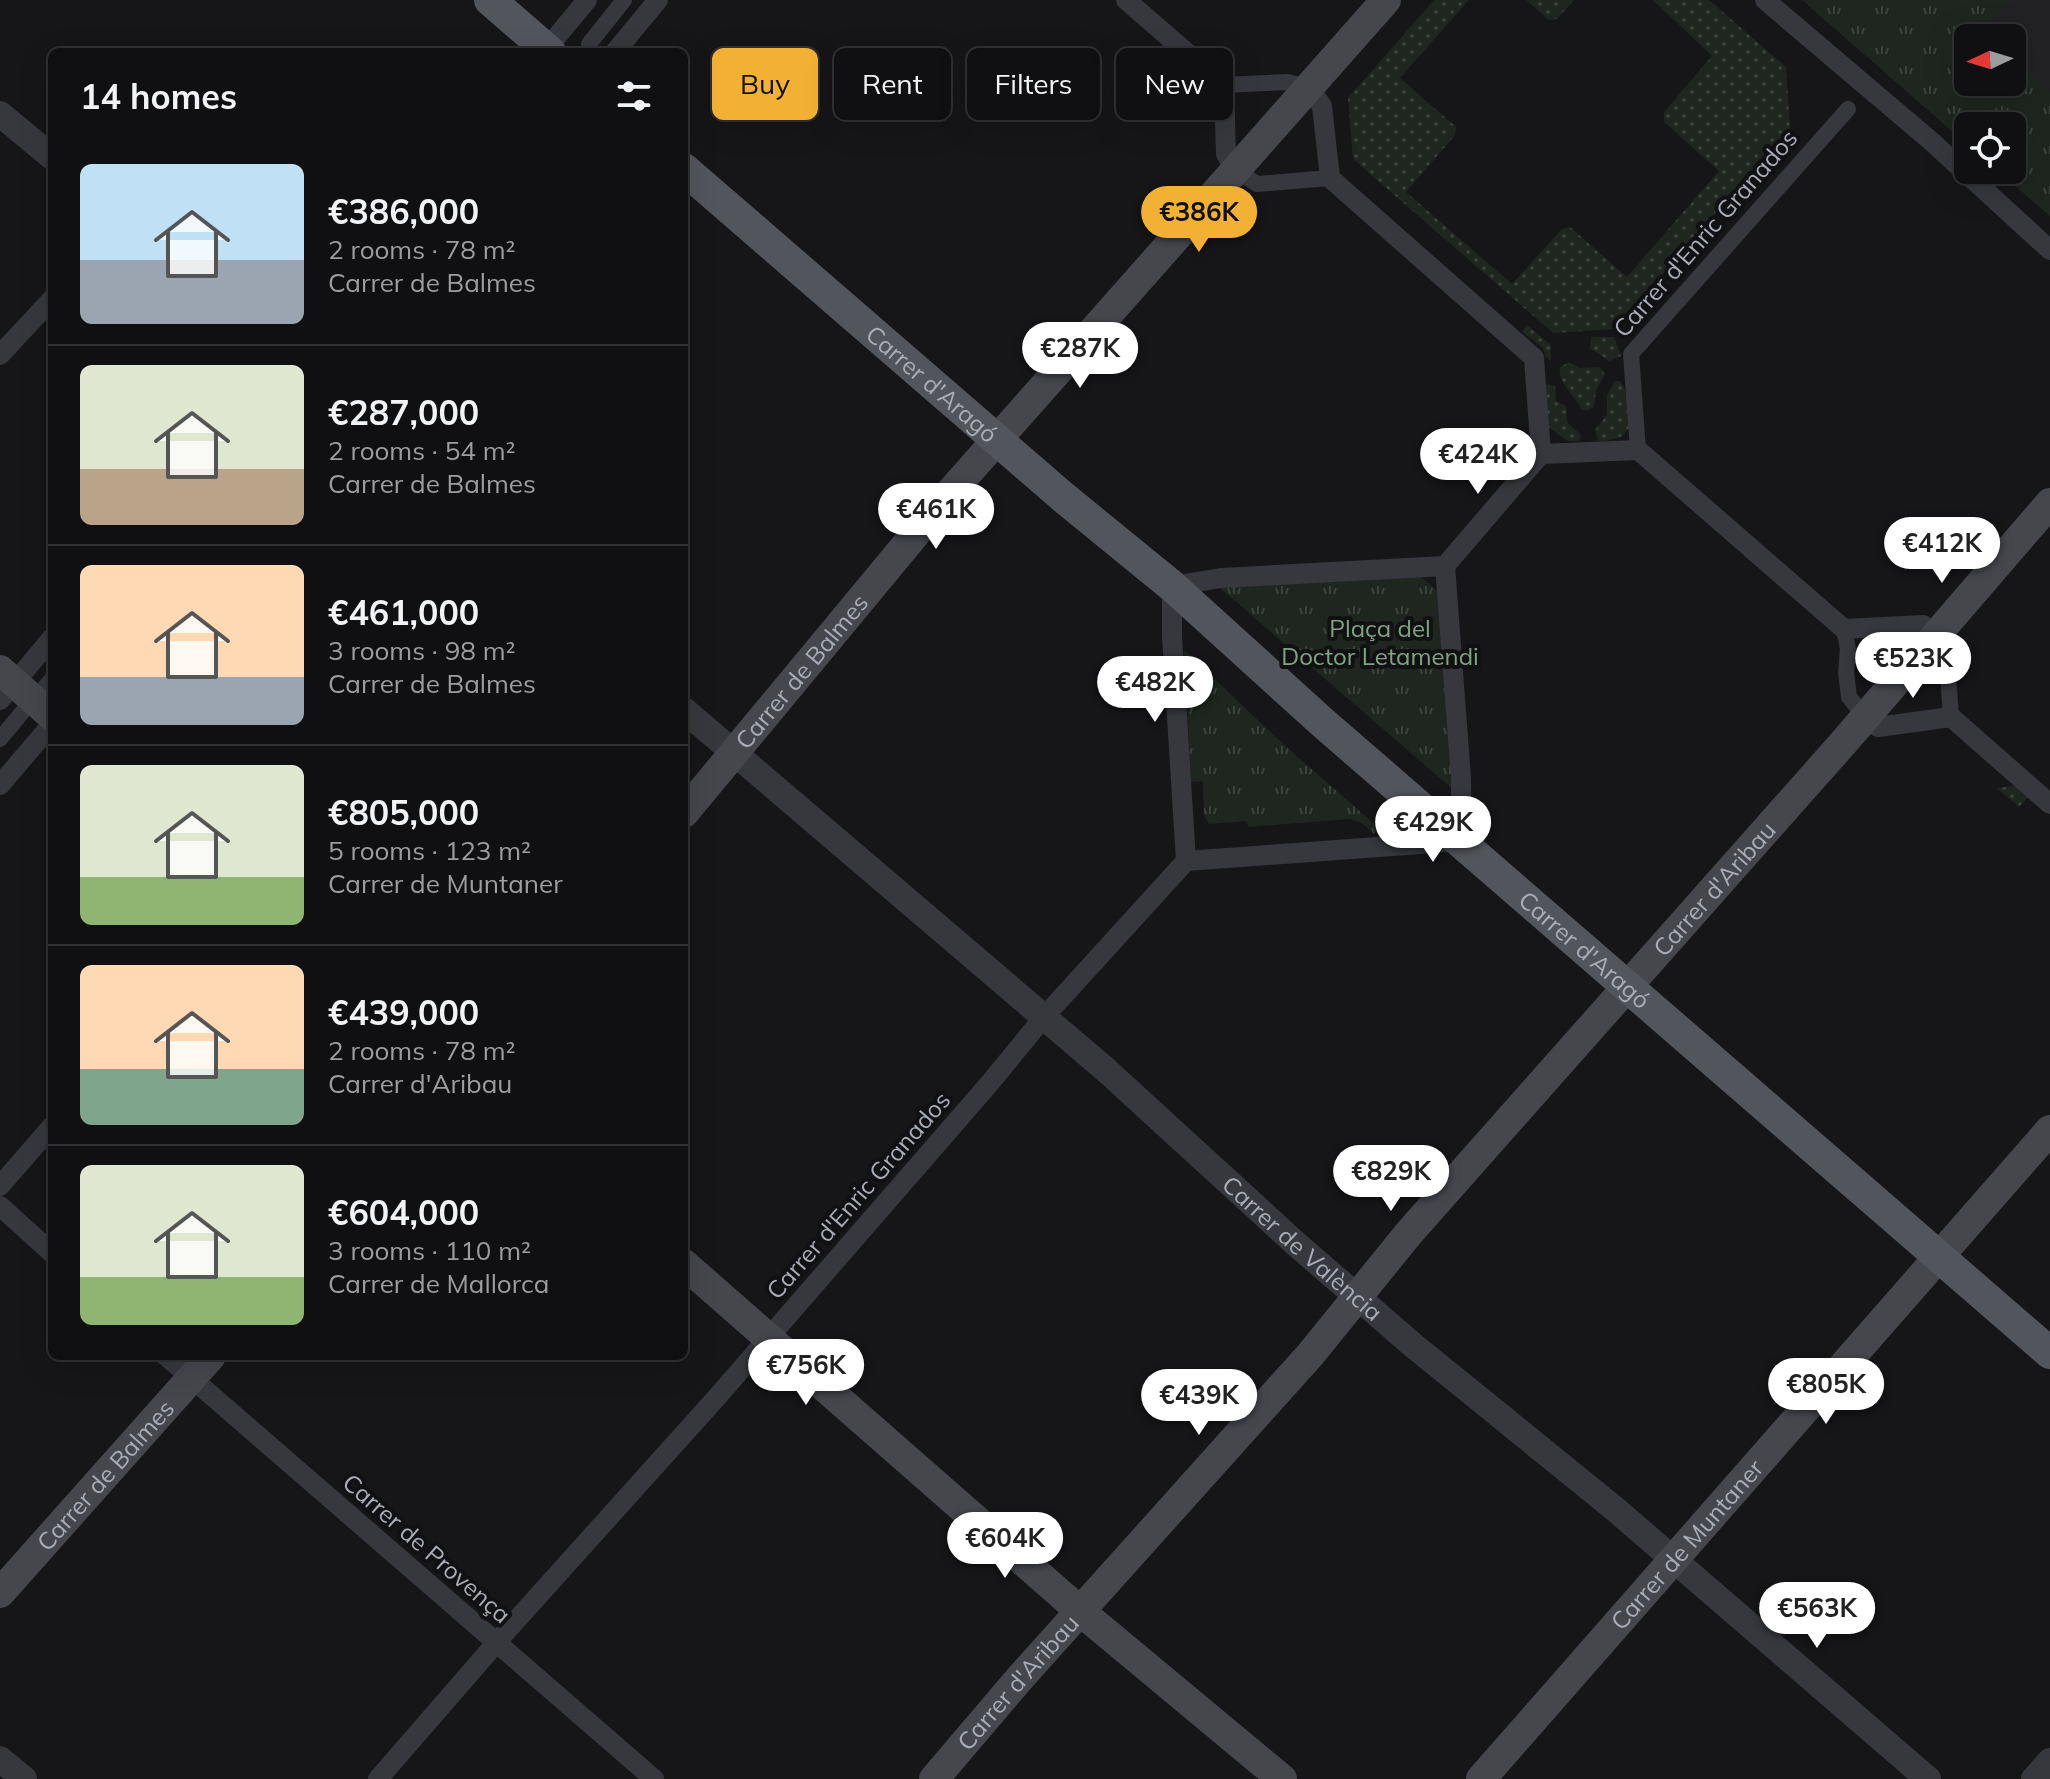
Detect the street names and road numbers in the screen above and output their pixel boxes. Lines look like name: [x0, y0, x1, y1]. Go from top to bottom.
street label: Carrer d'Enric Granados: [1607, 123, 1803, 343]
street label: Carrer d'Aragó: [860, 319, 1004, 449]
street label: Carrer de Balmes: [729, 588, 874, 755]
street label: Carrer d'Aribau: [1646, 815, 1782, 962]
street label: Carrer d'Aragó: [1513, 885, 1657, 1015]
street label: Carrer d'Enric Granados: [760, 1085, 956, 1305]
street label: Carrer de València: [1216, 1169, 1389, 1327]
street label: Carrer de Balmes: [30, 1393, 180, 1557]
street label: Carrer de Muntaner: [1604, 1453, 1770, 1636]
street label: Carrer de Provença: [337, 1467, 517, 1629]
street label: Carrer d'Aribau: [950, 1608, 1085, 1756]

